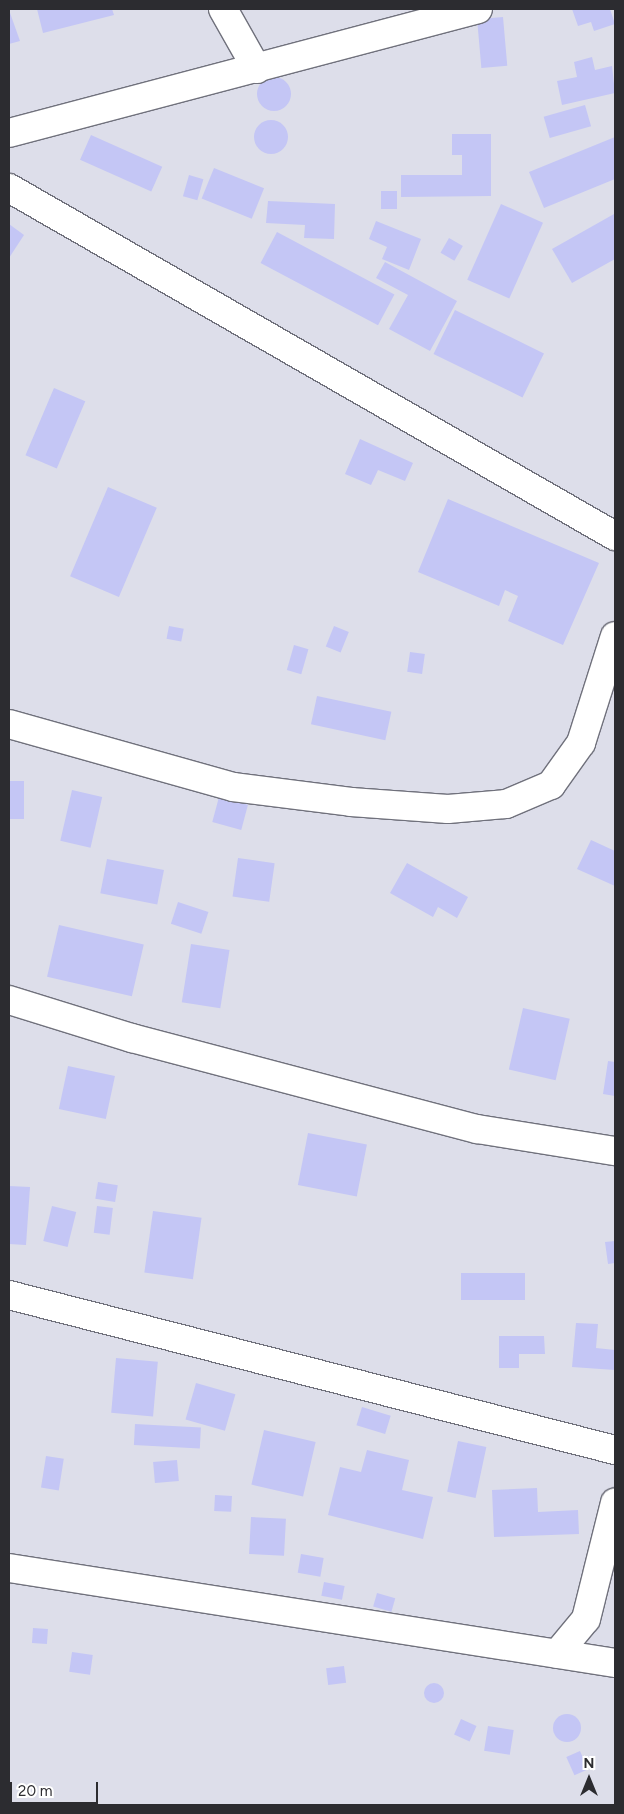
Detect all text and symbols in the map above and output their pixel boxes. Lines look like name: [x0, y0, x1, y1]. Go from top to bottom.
north arrow: [564, 1754, 614, 1804]
text: N: [584, 1755, 594, 1772]
scale bar: [12, 1772, 100, 1804]
text: 20 m: [18, 1782, 52, 1800]

